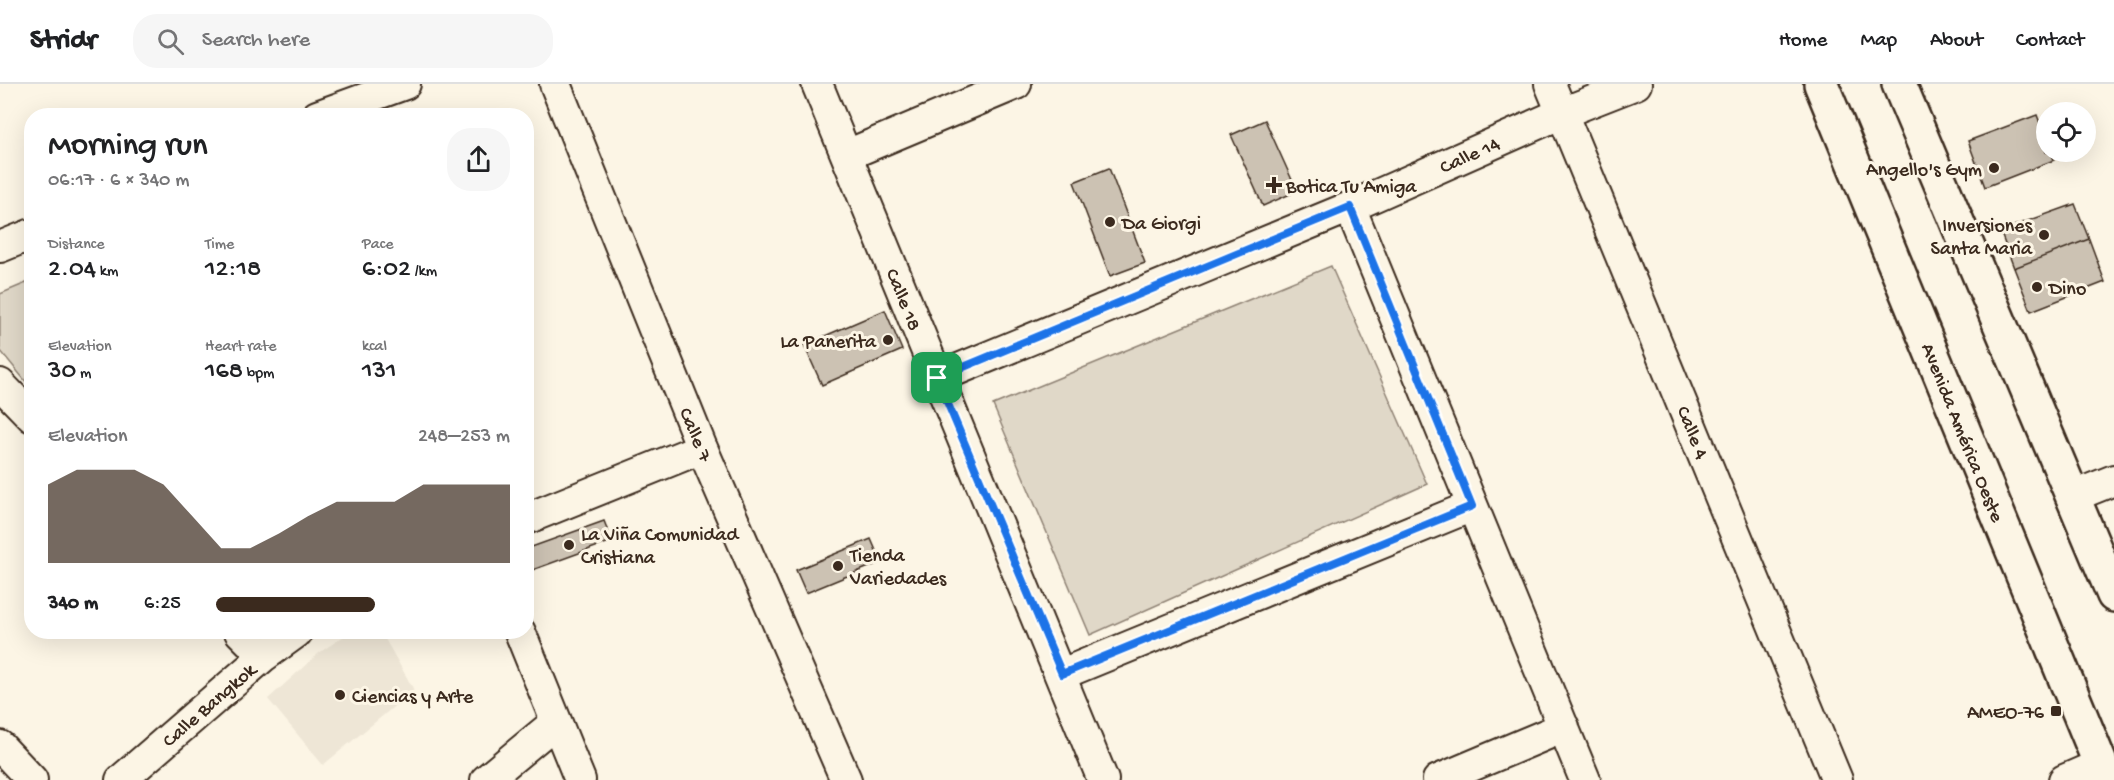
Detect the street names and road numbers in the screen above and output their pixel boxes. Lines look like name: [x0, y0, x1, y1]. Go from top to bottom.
street label: Calle 14: [1437, 134, 1505, 181]
street label: Calle 18: [879, 266, 925, 335]
street label: Avenida América Oeste: [1914, 340, 2007, 527]
street label: Calle 4: [1670, 403, 1712, 464]
street label: Calle 7: [672, 405, 716, 466]
street label: Calle Bangkok: [159, 658, 263, 753]

